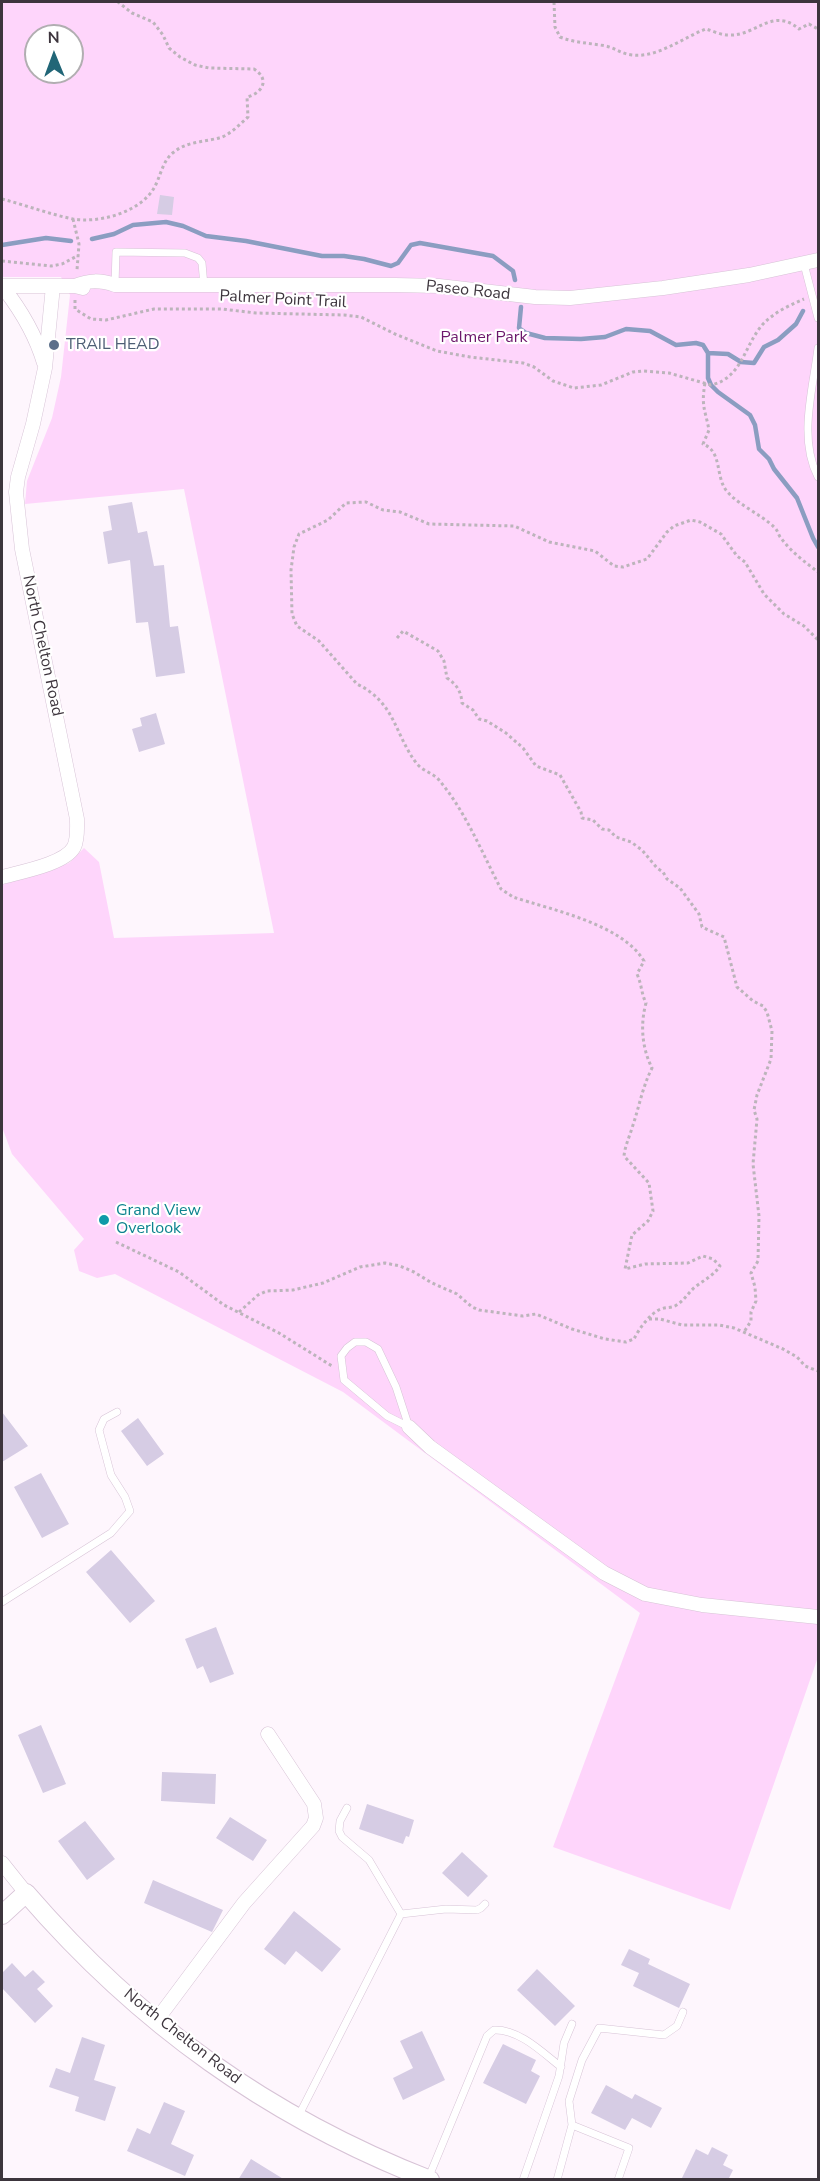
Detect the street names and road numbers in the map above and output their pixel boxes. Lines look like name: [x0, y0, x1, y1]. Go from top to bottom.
street label: Paseo Road: [425, 277, 511, 305]
street label: Palmer Point Trail: [219, 287, 347, 313]
street label: North Chelton Road: [18, 574, 66, 718]
street label: North Chelton Road: [120, 1985, 244, 2089]

